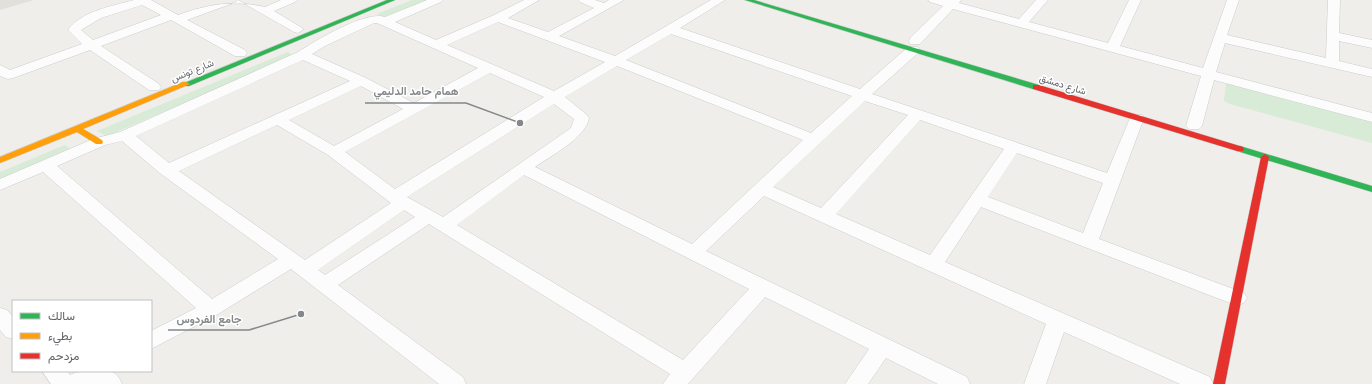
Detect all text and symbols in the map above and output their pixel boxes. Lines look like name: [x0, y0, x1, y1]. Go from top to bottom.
street label: شارع تونس: [169, 57, 216, 85]
street label: شارع دمشق: [1038, 72, 1088, 98]
callout: همام حامد الدليمي: [365, 80, 466, 103]
text: همام حامد الدليمي: [373, 85, 459, 100]
legend: [12, 300, 152, 372]
callout: جامع الفردوس: [168, 307, 249, 330]
text: سالك: [48, 309, 75, 323]
text: جامع الفردوس: [177, 313, 242, 327]
text: بطيء: [48, 329, 72, 346]
text: مزدحم: [48, 349, 79, 364]

